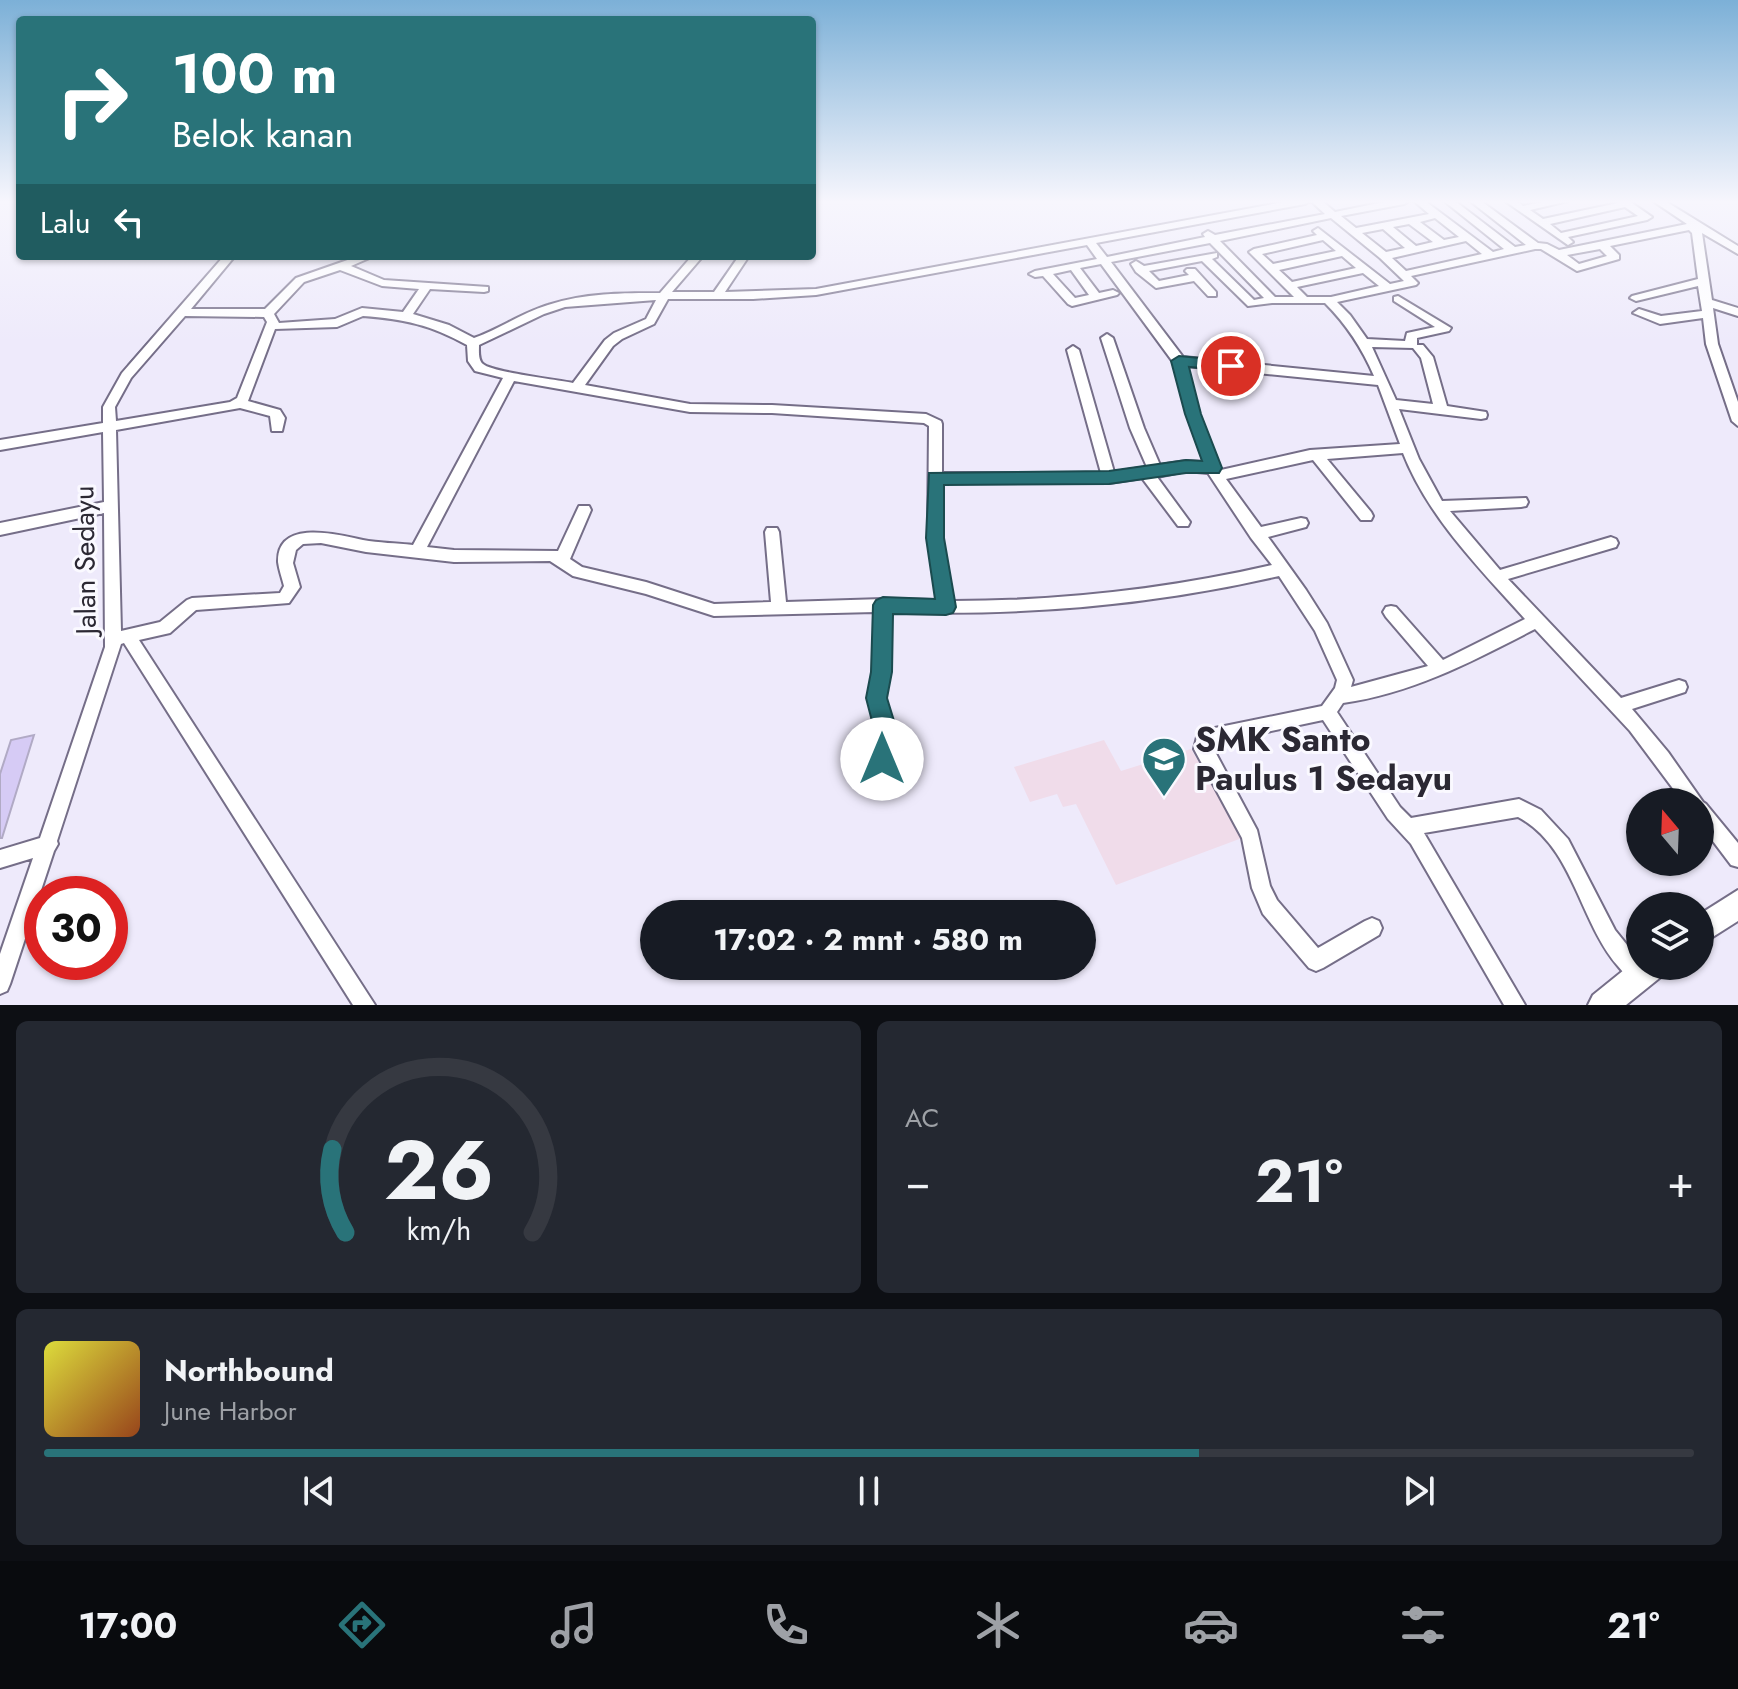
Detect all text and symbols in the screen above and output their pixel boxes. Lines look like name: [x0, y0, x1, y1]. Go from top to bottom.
text: 100 m: [172, 33, 337, 114]
icon: right: [40, 48, 144, 152]
text: Belok kanan: [172, 108, 353, 160]
icon: left: [107, 200, 151, 244]
text: Lalu: [40, 201, 91, 244]
pin: [1197, 332, 1265, 400]
icon: arrive: [1209, 344, 1253, 388]
street label: Jalan Sedayu: [63, 485, 107, 639]
place label: SMK Santo Paulus 1 Sedayu: [1195, 715, 1452, 803]
position arrow: [840, 717, 924, 801]
school or university icon: SMK Santo Paulus 1 Sedayu: [1140, 735, 1188, 798]
north arrow: [1626, 788, 1714, 876]
map controls: [1626, 788, 1714, 980]
speed limit sign: 30: [24, 876, 128, 980]
button: layers: [1626, 892, 1714, 980]
text: 17:02 · 2 mnt · 580 m: [713, 918, 1023, 961]
text: AC: [905, 1099, 939, 1137]
text: 26: [383, 1110, 494, 1230]
text: 21°: [1255, 1138, 1343, 1225]
text: −: [905, 1150, 931, 1214]
text: +: [1667, 1150, 1694, 1214]
text: km/h: [406, 1209, 471, 1251]
text: Northbound: [164, 1349, 334, 1392]
text: June Harbor: [164, 1392, 297, 1430]
icon: previous: [297, 1469, 341, 1513]
icon: pause: [847, 1469, 891, 1513]
icon: next: [1397, 1469, 1441, 1513]
icon: directions: [334, 1597, 390, 1653]
icon: music: [546, 1597, 602, 1653]
icon: phone: [758, 1597, 814, 1653]
icon: climate: [970, 1597, 1026, 1653]
icon: car: [1183, 1597, 1239, 1653]
icon: filters: [1395, 1597, 1451, 1653]
text: 17:00: [78, 1599, 177, 1651]
text: 21°: [1607, 1599, 1660, 1651]

